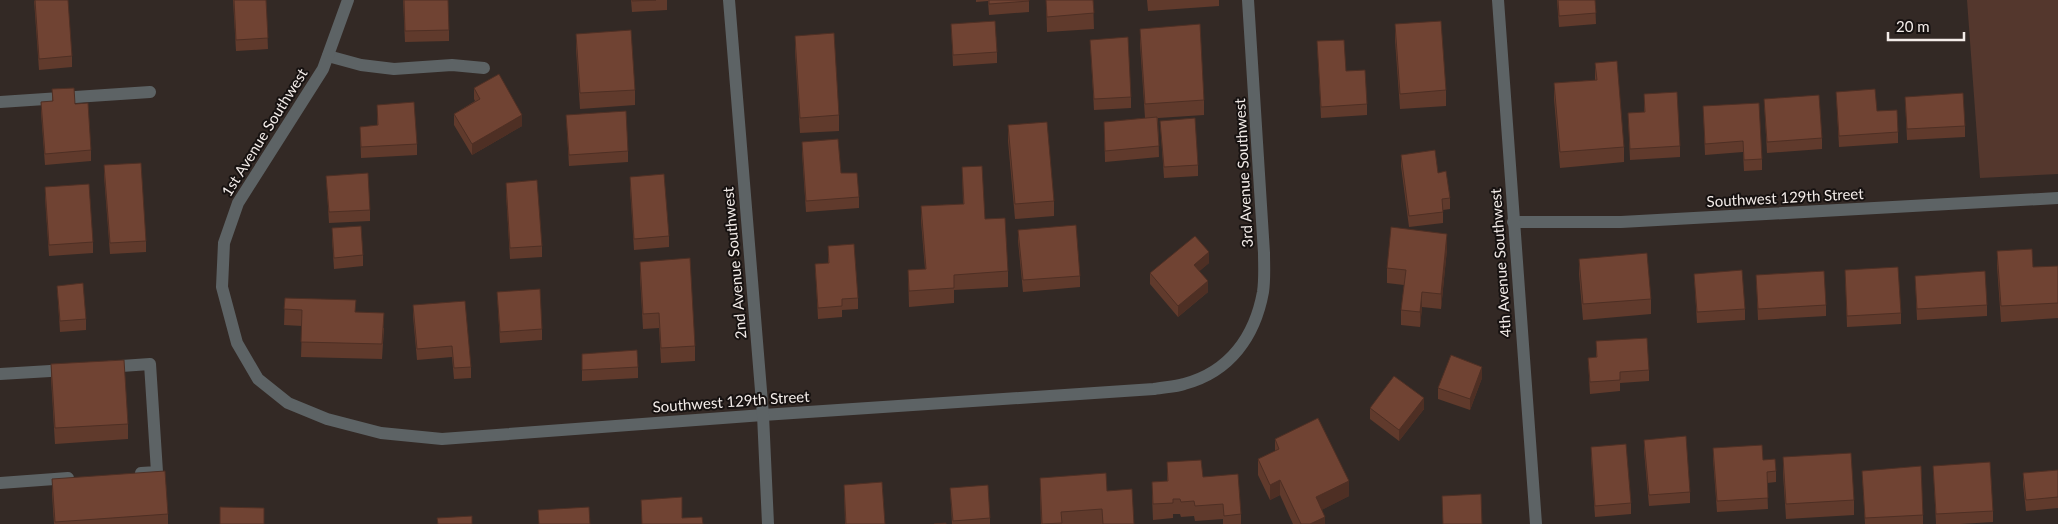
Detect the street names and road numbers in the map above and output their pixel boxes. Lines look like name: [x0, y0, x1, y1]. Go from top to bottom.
street label: 1st Avenue Southwest: [217, 64, 311, 199]
street label: 3rd Avenue Southwest: [1230, 97, 1256, 248]
street label: Southwest 129th Street: [1706, 184, 1865, 210]
street label: 2nd Avenue Southwest: [718, 186, 750, 340]
street label: 4th Avenue Southwest: [1486, 187, 1514, 338]
street label: Southwest 129th Street: [652, 386, 811, 415]

